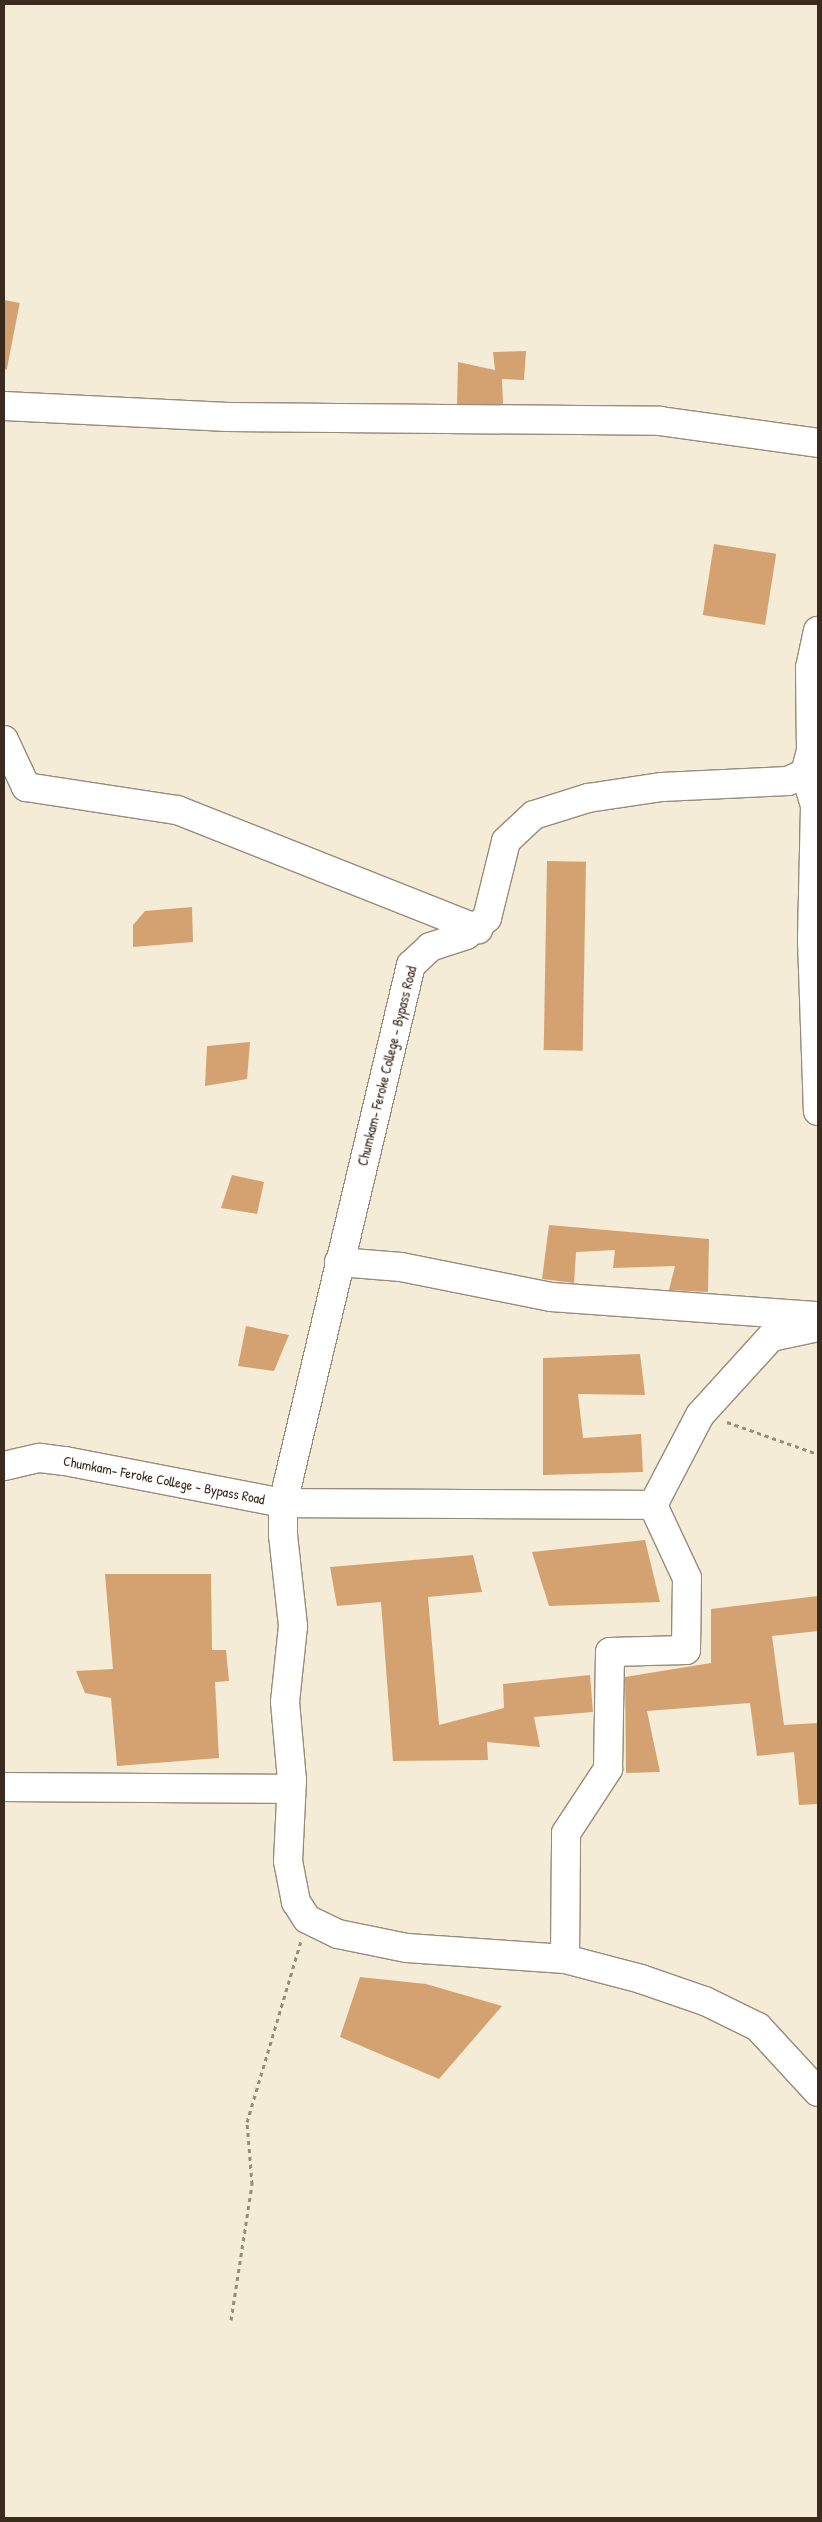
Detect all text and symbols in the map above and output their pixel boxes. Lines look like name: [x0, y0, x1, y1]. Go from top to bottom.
street label: Chumkam- Feroke College - Bypass Road: [354, 964, 420, 1168]
street label: Chumkam- Feroke College - Bypass Road: [62, 1452, 266, 1508]

